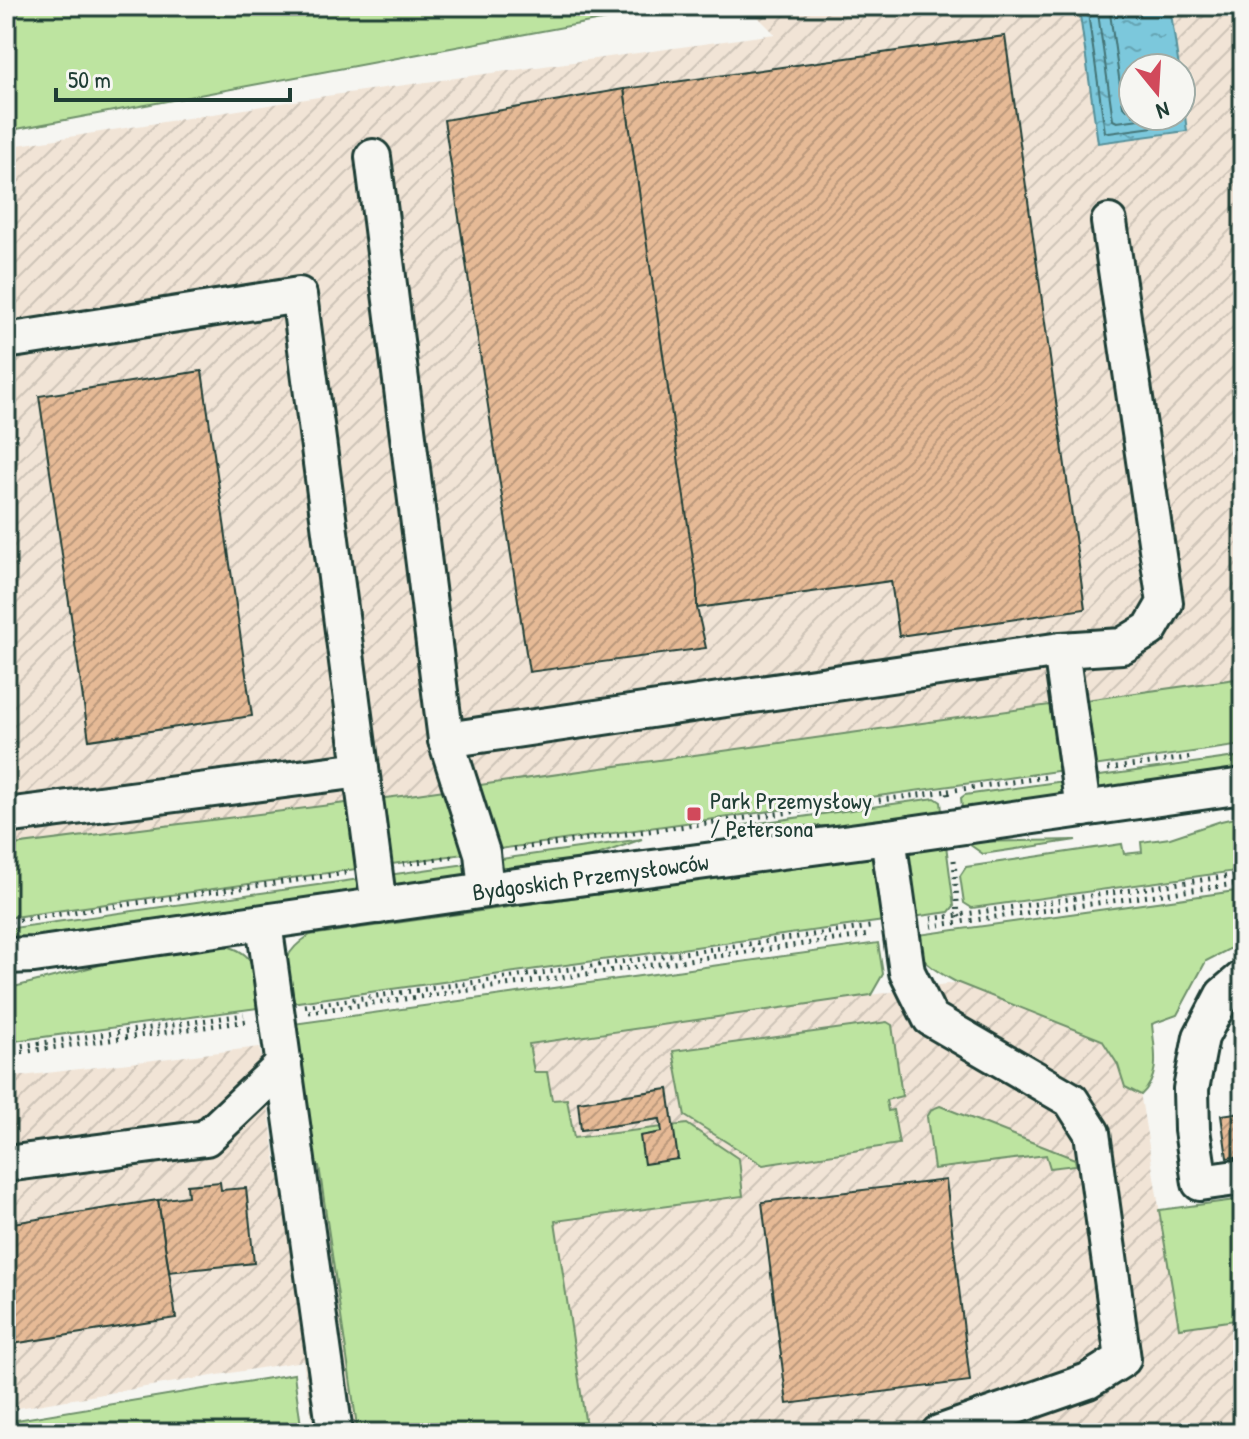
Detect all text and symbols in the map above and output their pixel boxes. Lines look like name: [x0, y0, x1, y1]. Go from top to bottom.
scale bar: [56, 52, 290, 102]
north arrow: [1117, 52, 1197, 132]
text: 50 m: [68, 63, 111, 95]
text: N: [1153, 95, 1173, 127]
place label: Park Przemysłowy / Petersona: [710, 784, 872, 844]
marker: Park Przemysłowy / Petersona: [685, 805, 703, 823]
street label: Bydgoskich Przemysłowców: [470, 845, 711, 908]

